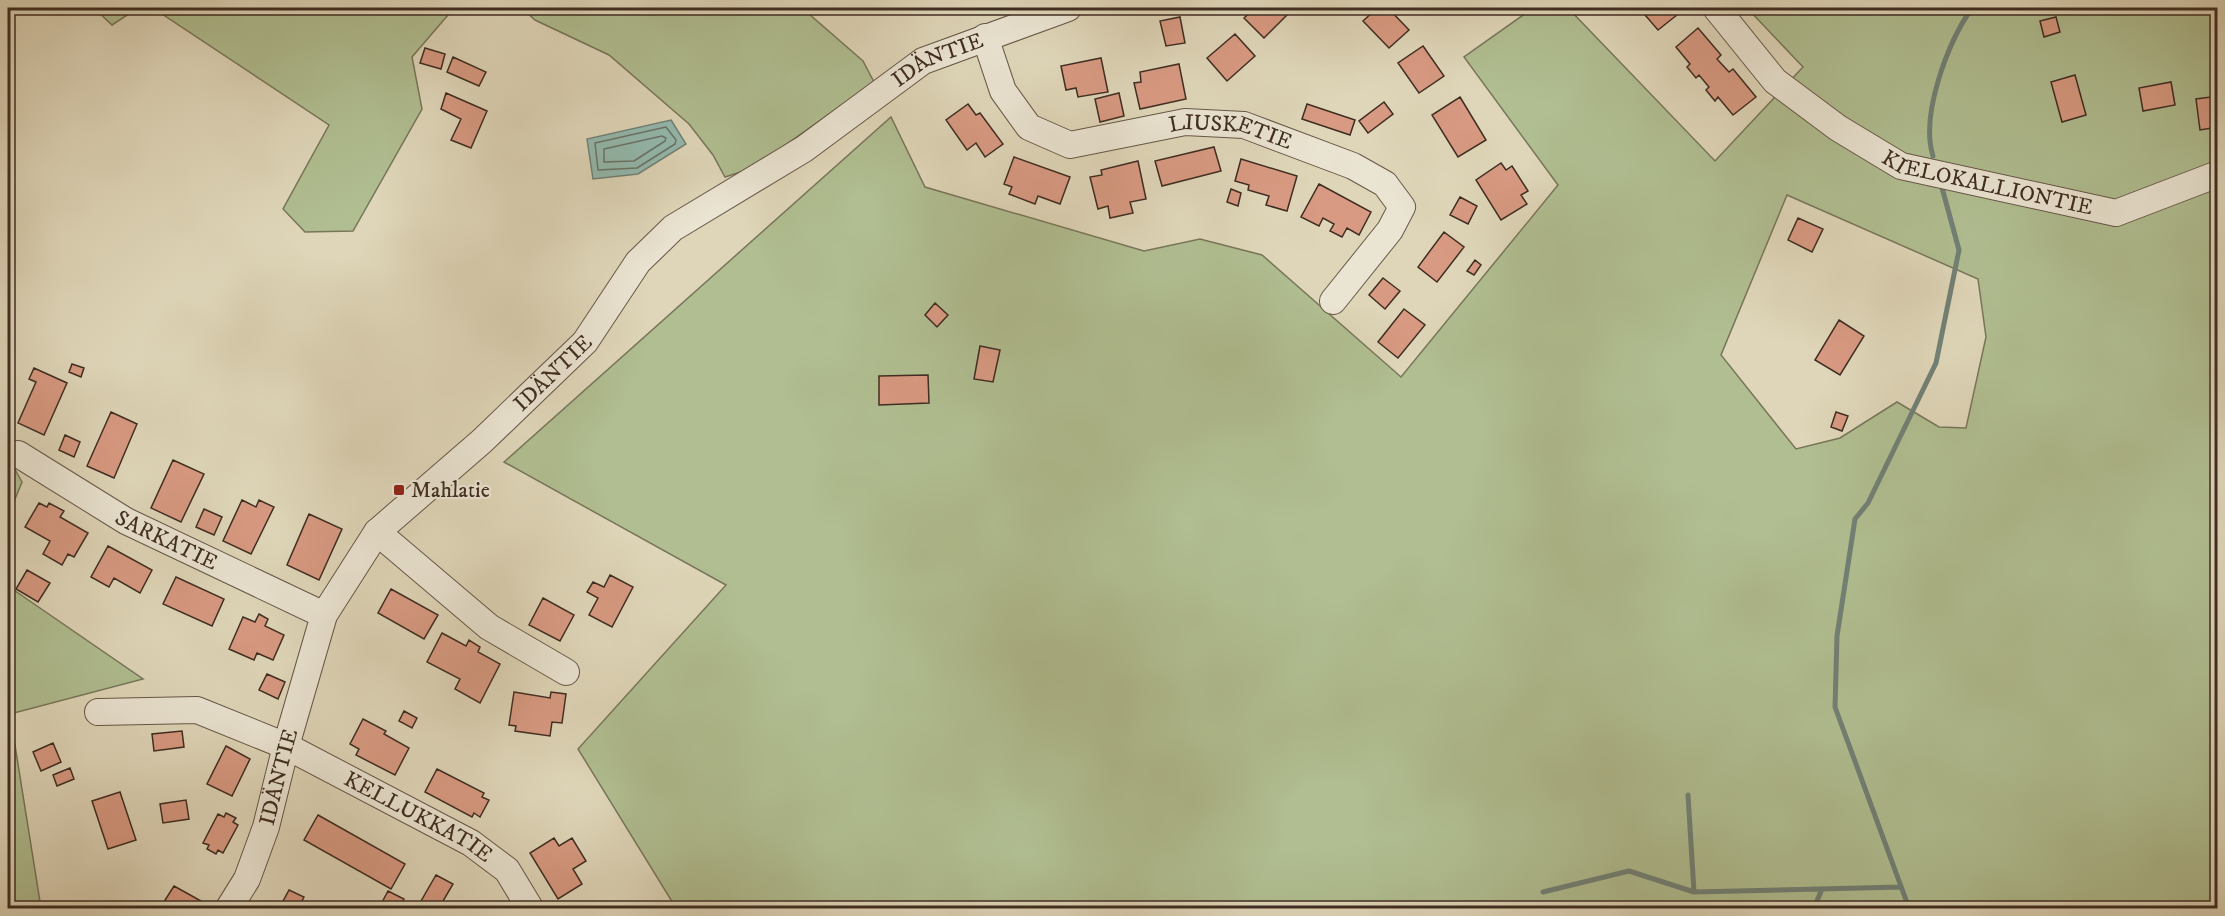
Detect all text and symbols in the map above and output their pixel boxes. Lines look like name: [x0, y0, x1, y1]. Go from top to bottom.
street label: IDÄNTIE: [886, 27, 987, 93]
street label: LIUSKETIE: [1166, 108, 1296, 155]
street label: KIELOKALLIONTIE: [1877, 144, 2095, 221]
street label: IDÄNTIE: [508, 329, 598, 417]
place label: Mahlatie: [411, 477, 490, 504]
marker: Mahlatie: [392, 483, 406, 497]
street label: SARKATIE: [110, 504, 222, 576]
street label: IDÄNTIE: [253, 726, 304, 828]
street label: KELLUKKATIE: [339, 765, 498, 868]

